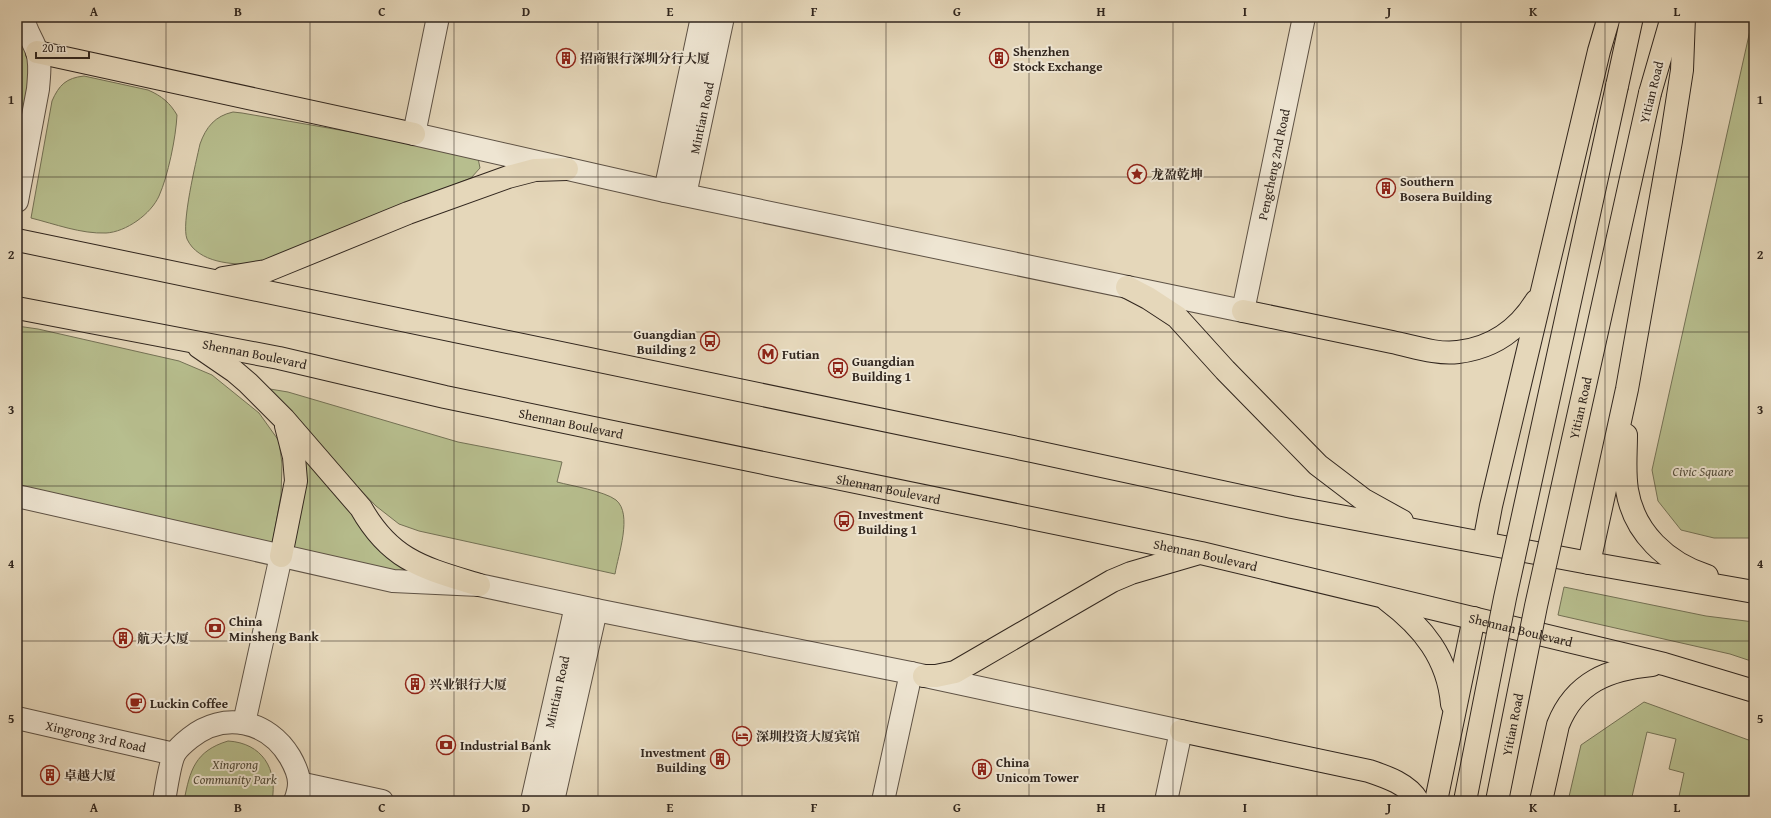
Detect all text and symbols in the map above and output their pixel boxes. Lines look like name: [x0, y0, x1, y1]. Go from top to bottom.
text: A: [90, 2, 99, 21]
text: B: [234, 2, 242, 21]
text: C: [378, 2, 386, 21]
text: D: [522, 2, 530, 21]
text: E: [667, 2, 674, 21]
text: F: [811, 2, 818, 21]
text: G: [953, 2, 961, 21]
text: H: [1096, 2, 1106, 21]
text: I: [1243, 2, 1247, 21]
text: J: [1385, 2, 1392, 21]
text: K: [1529, 2, 1538, 21]
text: L: [1674, 2, 1681, 21]
scale bar: [36, 34, 89, 60]
text: 20 m: [42, 39, 66, 56]
place label: Shenzhen Stock Exchange: [1013, 42, 1103, 76]
building icon: 招商银行深圳分行大厦: [555, 47, 577, 69]
building icon: Shenzhen Stock Exchange: [988, 47, 1010, 69]
place label: 招商银行深圳分行大厦: [580, 49, 710, 68]
street label: Yitian Road: [1635, 59, 1668, 125]
street label: Mintian Road: [685, 80, 719, 156]
text: 1: [8, 90, 14, 109]
text: 1: [1757, 90, 1763, 109]
street label: Pengcheng 2nd Road: [1253, 107, 1295, 222]
place icon: 龙盈乾坤: [1126, 163, 1148, 185]
place label: 龙盈乾坤: [1151, 165, 1203, 184]
place label: Southern Bosera Building: [1400, 172, 1492, 206]
building icon: Southern Bosera Building: [1375, 177, 1397, 199]
text: 2: [8, 245, 15, 264]
text: 2: [1757, 245, 1764, 264]
place label: Guangdian Building 2: [634, 325, 696, 359]
bus stop icon: Guangdian Building 2: [699, 330, 721, 352]
street label: Shennan Boulevard: [201, 335, 309, 374]
metro station icon: Futian: [757, 343, 779, 365]
place label: Futian: [782, 345, 820, 364]
place label: Guangdian Building 1: [852, 352, 915, 386]
bus stop icon: Guangdian Building 1: [827, 357, 849, 379]
street label: Yitian Road: [1564, 375, 1597, 441]
text: 3: [8, 400, 14, 419]
text: 3: [1757, 400, 1763, 419]
street label: Shennan Boulevard: [517, 404, 625, 444]
park label: Civic Square: [1672, 462, 1734, 481]
street label: Shennan Boulevard: [834, 469, 942, 509]
place label: Investment Building 1: [858, 505, 924, 539]
bus stop icon: Investment Building 1: [833, 510, 855, 532]
street label: Shennan Boulevard: [1152, 534, 1259, 576]
text: 4: [8, 554, 15, 573]
text: 4: [1757, 554, 1764, 573]
street label: Shennan Boulevard: [1467, 609, 1575, 652]
place label: China Minsheng Bank: [229, 612, 319, 646]
bank icon: China Minsheng Bank: [204, 617, 226, 639]
building icon: 航天大厦: [112, 627, 134, 649]
place label: 航天大厦: [137, 629, 189, 648]
street label: Mintian Road: [540, 654, 575, 730]
building icon: 兴业银行大厦: [404, 673, 426, 695]
place label: 兴业银行大厦: [429, 675, 507, 694]
cafe icon: Luckin Coffee: [125, 692, 147, 714]
street label: Yitian Road: [1497, 692, 1528, 758]
place label: Luckin Coffee: [150, 694, 228, 713]
text: 5: [8, 709, 15, 728]
text: 5: [1757, 709, 1764, 728]
street label: Xingrong 3rd Road: [44, 716, 148, 757]
hotel icon: 深圳投资大厦宾馆: [731, 725, 753, 747]
place label: 深圳投资大厦宾馆: [756, 727, 860, 746]
bank icon: Industrial Bank: [435, 734, 457, 756]
place label: Industrial Bank: [460, 736, 551, 755]
place label: Investment Building: [641, 743, 706, 777]
building icon: Investment Building: [709, 748, 731, 770]
place label: China Unicom Tower: [996, 753, 1079, 787]
park label: Xingrong Community Park: [193, 755, 277, 789]
building icon: China Unicom Tower: [971, 758, 993, 780]
building icon: 卓越大厦: [39, 764, 61, 786]
place label: 卓越大厦: [64, 766, 116, 785]
text: A: [90, 798, 99, 817]
text: B: [234, 798, 242, 817]
text: C: [378, 798, 386, 817]
text: D: [522, 798, 530, 817]
text: E: [667, 798, 674, 817]
text: F: [811, 798, 818, 817]
text: G: [953, 798, 961, 817]
text: H: [1096, 798, 1106, 817]
text: I: [1243, 798, 1247, 817]
text: J: [1385, 798, 1392, 817]
text: K: [1529, 798, 1538, 817]
text: L: [1674, 798, 1681, 817]

